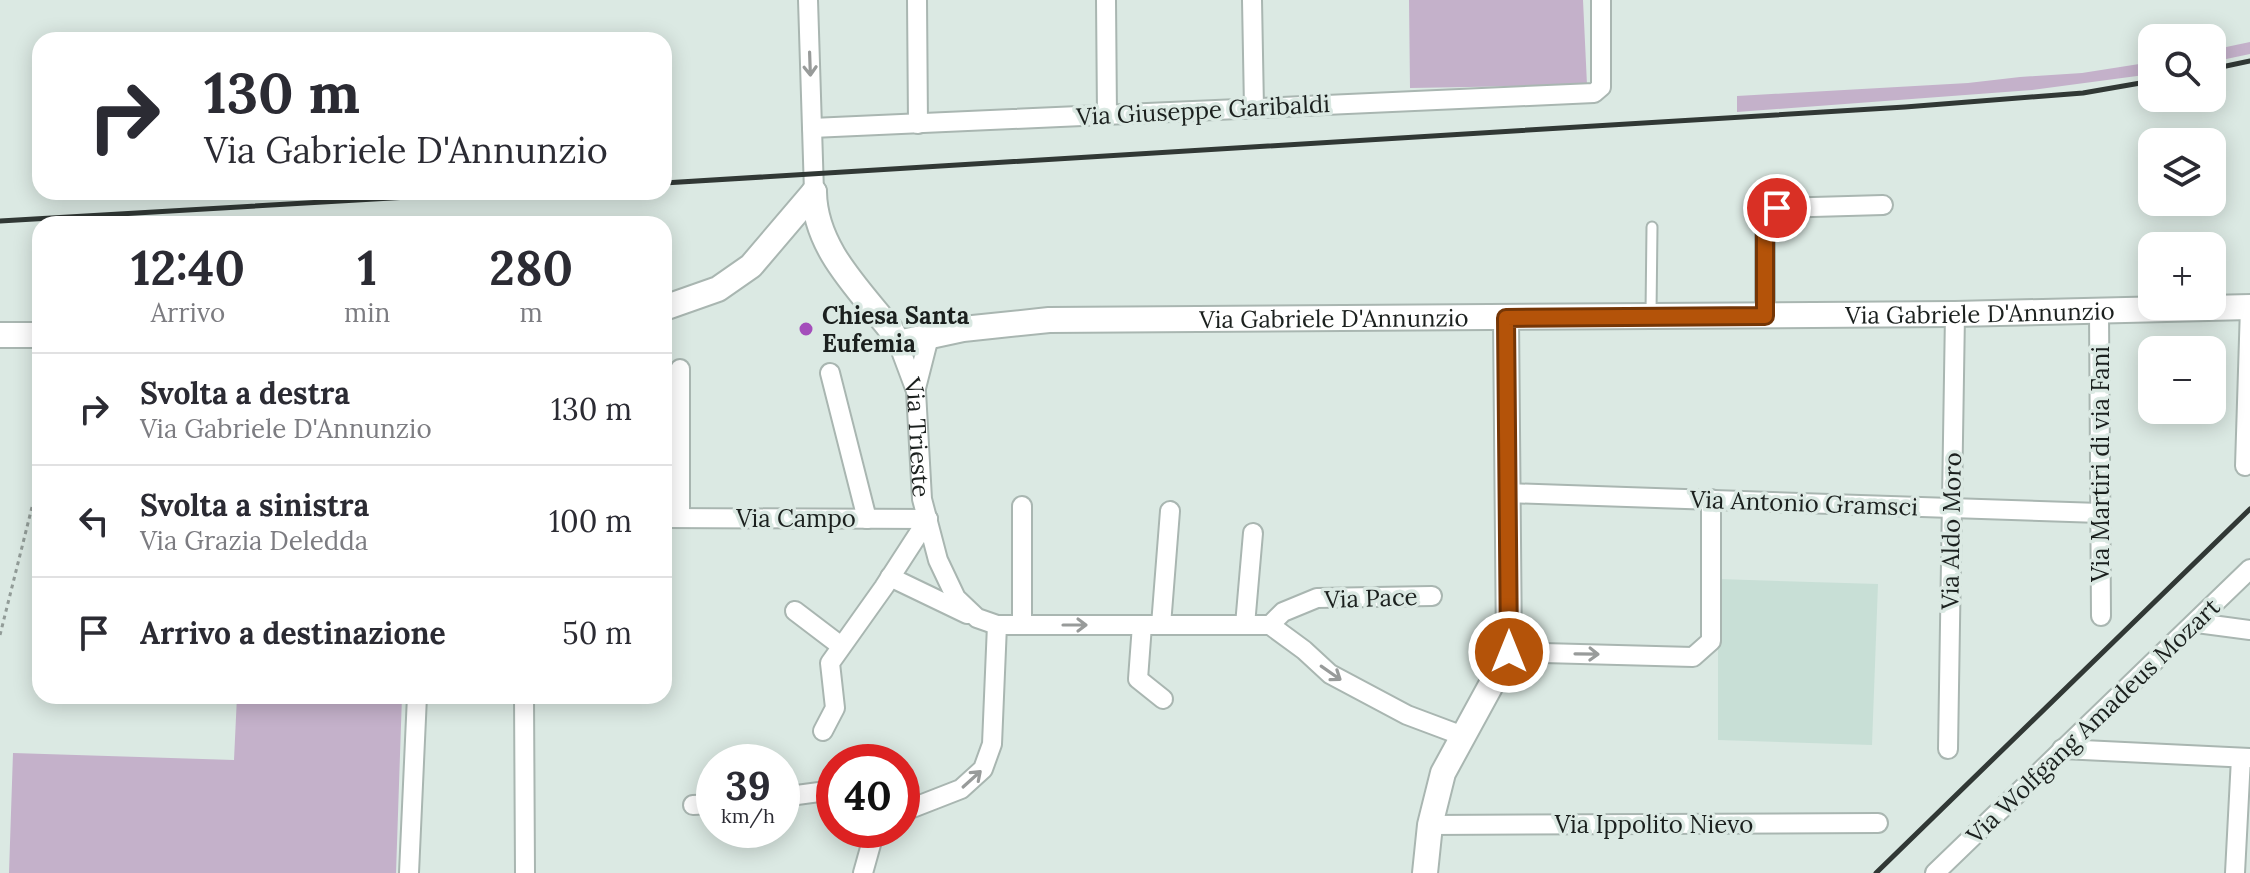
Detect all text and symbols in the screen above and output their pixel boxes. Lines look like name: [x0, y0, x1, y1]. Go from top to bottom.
map controls: [2138, 24, 2226, 424]
button: search: [2138, 24, 2226, 112]
one-way arrow: [802, 50, 817, 77]
text: 130 m: [204, 57, 360, 128]
icon: right: [72, 64, 176, 168]
street label: Via Giuseppe Garibaldi: [1074, 88, 1331, 132]
text: Via Gabriele D'Annunzio: [204, 127, 608, 173]
button: layers: [2138, 128, 2226, 216]
pin: [1743, 174, 1811, 242]
icon: arrive: [1755, 186, 1799, 230]
button: +: [2138, 232, 2226, 320]
text: 12:40: [131, 237, 245, 298]
text: 1: [357, 237, 377, 298]
text: 280: [489, 237, 573, 298]
street label: Via Gabriele D'Annunzio: [1844, 295, 2115, 330]
text: Arrivo: [151, 296, 225, 329]
text: min: [344, 296, 390, 329]
text: m: [520, 296, 543, 329]
place label: Chiesa Santa Eufemia: [822, 300, 970, 359]
street label: Via Gabriele D'Annunzio: [1198, 302, 1469, 335]
marker: Chiesa Santa Eufemia: [797, 320, 815, 338]
button: −: [2138, 336, 2226, 424]
street label: Via Martiri di via Fani: [2085, 346, 2116, 583]
street label: Via Trieste: [897, 372, 937, 498]
text: Svolta a destra: [140, 374, 350, 412]
icon: right: [72, 387, 116, 431]
text: 130 m: [551, 390, 632, 428]
text: Via Gabriele D'Annunzio: [140, 412, 432, 445]
street label: Via Aldo Moro: [1934, 452, 1968, 611]
street label: Via Antonio Gramsci: [1688, 483, 1919, 522]
text: Svolta a sinistra: [140, 486, 369, 524]
icon: left: [72, 499, 116, 543]
text: 100 m: [549, 502, 632, 540]
street label: Via Campo: [735, 503, 856, 534]
text: Via Grazia Deledda: [140, 524, 368, 557]
street label: Via Pace: [1323, 581, 1418, 615]
street label: Via Wolfgang Amadeus Mozart: [1959, 591, 2227, 851]
position arrow: [1467, 610, 1551, 694]
icon: arrive: [72, 611, 116, 655]
text: Arrivo a destinazione: [140, 614, 446, 652]
text: 50 m: [562, 614, 632, 652]
one-way arrow: [1061, 617, 1088, 633]
one-way arrow: [1573, 646, 1600, 662]
one-way arrow: [1320, 665, 1342, 681]
speed limit sign: 40: [816, 744, 920, 848]
text: 39: [725, 760, 771, 811]
one-way arrow: [961, 771, 981, 789]
text: km/h: [721, 803, 775, 828]
street label: Via Ippolito Nievo: [1554, 809, 1753, 840]

